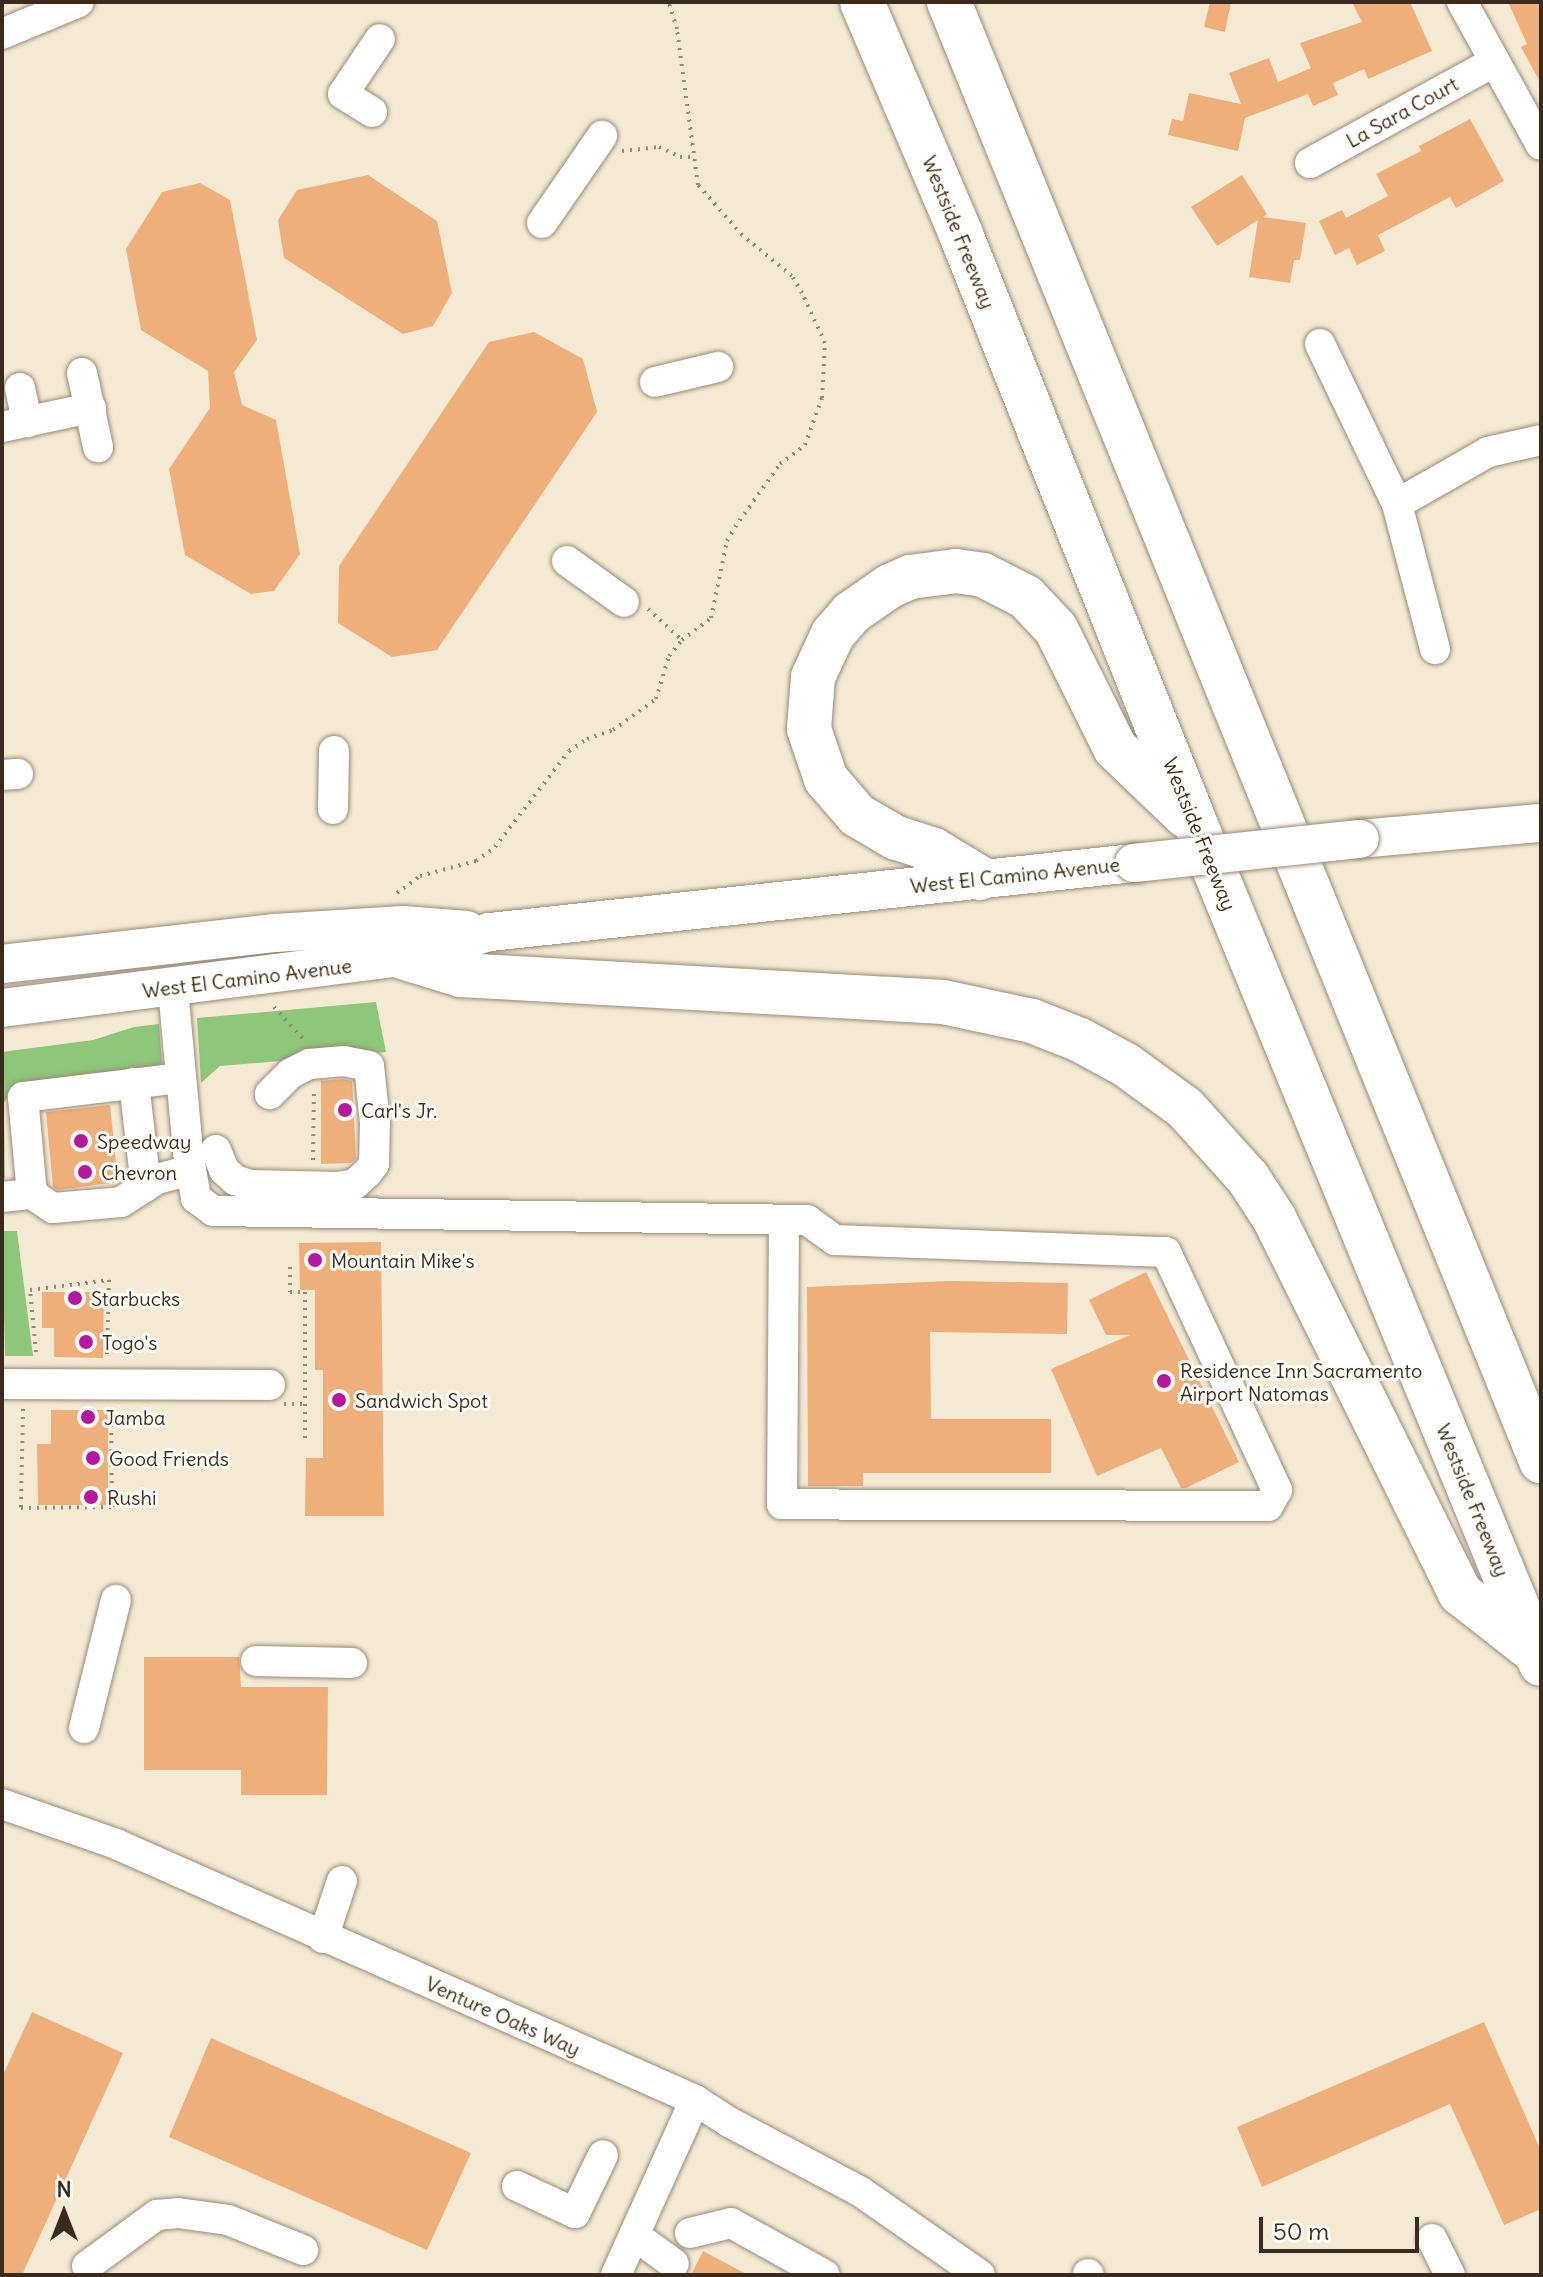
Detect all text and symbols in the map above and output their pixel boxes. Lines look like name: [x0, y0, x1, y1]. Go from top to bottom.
street label: La Sara Court: [1342, 71, 1462, 153]
street label: Westside Freeway: [917, 152, 1001, 312]
street label: Westside Freeway: [1158, 754, 1242, 914]
street label: West El Camino Avenue: [909, 852, 1121, 898]
street label: West El Camino Avenue: [141, 953, 353, 1003]
place label: Carl's Jr.: [361, 1098, 437, 1122]
marker: Carl's Jr.: [336, 1101, 354, 1119]
place label: Speedway: [97, 1129, 191, 1153]
marker: Speedway: [72, 1132, 90, 1150]
place label: Chevron: [101, 1160, 177, 1184]
marker: Chevron: [76, 1163, 94, 1181]
place label: Mountain Mike's: [331, 1248, 475, 1272]
marker: Mountain Mike's: [306, 1251, 324, 1269]
place label: Starbucks: [91, 1286, 180, 1310]
marker: Starbucks: [66, 1289, 84, 1307]
place label: Togo's: [102, 1330, 157, 1354]
marker: Togo's: [77, 1333, 95, 1351]
place label: Residence Inn Sacramento Airport Natomas: [1180, 1358, 1422, 1405]
marker: Residence Inn Sacramento Airport Natomas: [1155, 1372, 1173, 1390]
place label: Sandwich Spot: [355, 1388, 488, 1412]
marker: Sandwich Spot: [330, 1391, 348, 1409]
place label: Jamba: [104, 1405, 166, 1429]
marker: Jamba: [79, 1408, 97, 1426]
street label: Westside Freeway: [1431, 1420, 1515, 1580]
place label: Good Friends: [109, 1446, 229, 1470]
marker: Good Friends: [84, 1449, 102, 1467]
place label: Rushi: [107, 1485, 156, 1509]
marker: Rushi: [82, 1488, 100, 1506]
street label: Venture Oaks Way: [422, 1971, 584, 2061]
north arrow: [24, 2173, 104, 2253]
text: N: [56, 2175, 72, 2203]
scale bar: [1263, 2201, 1423, 2251]
text: 50 m: [1273, 2216, 1329, 2246]

